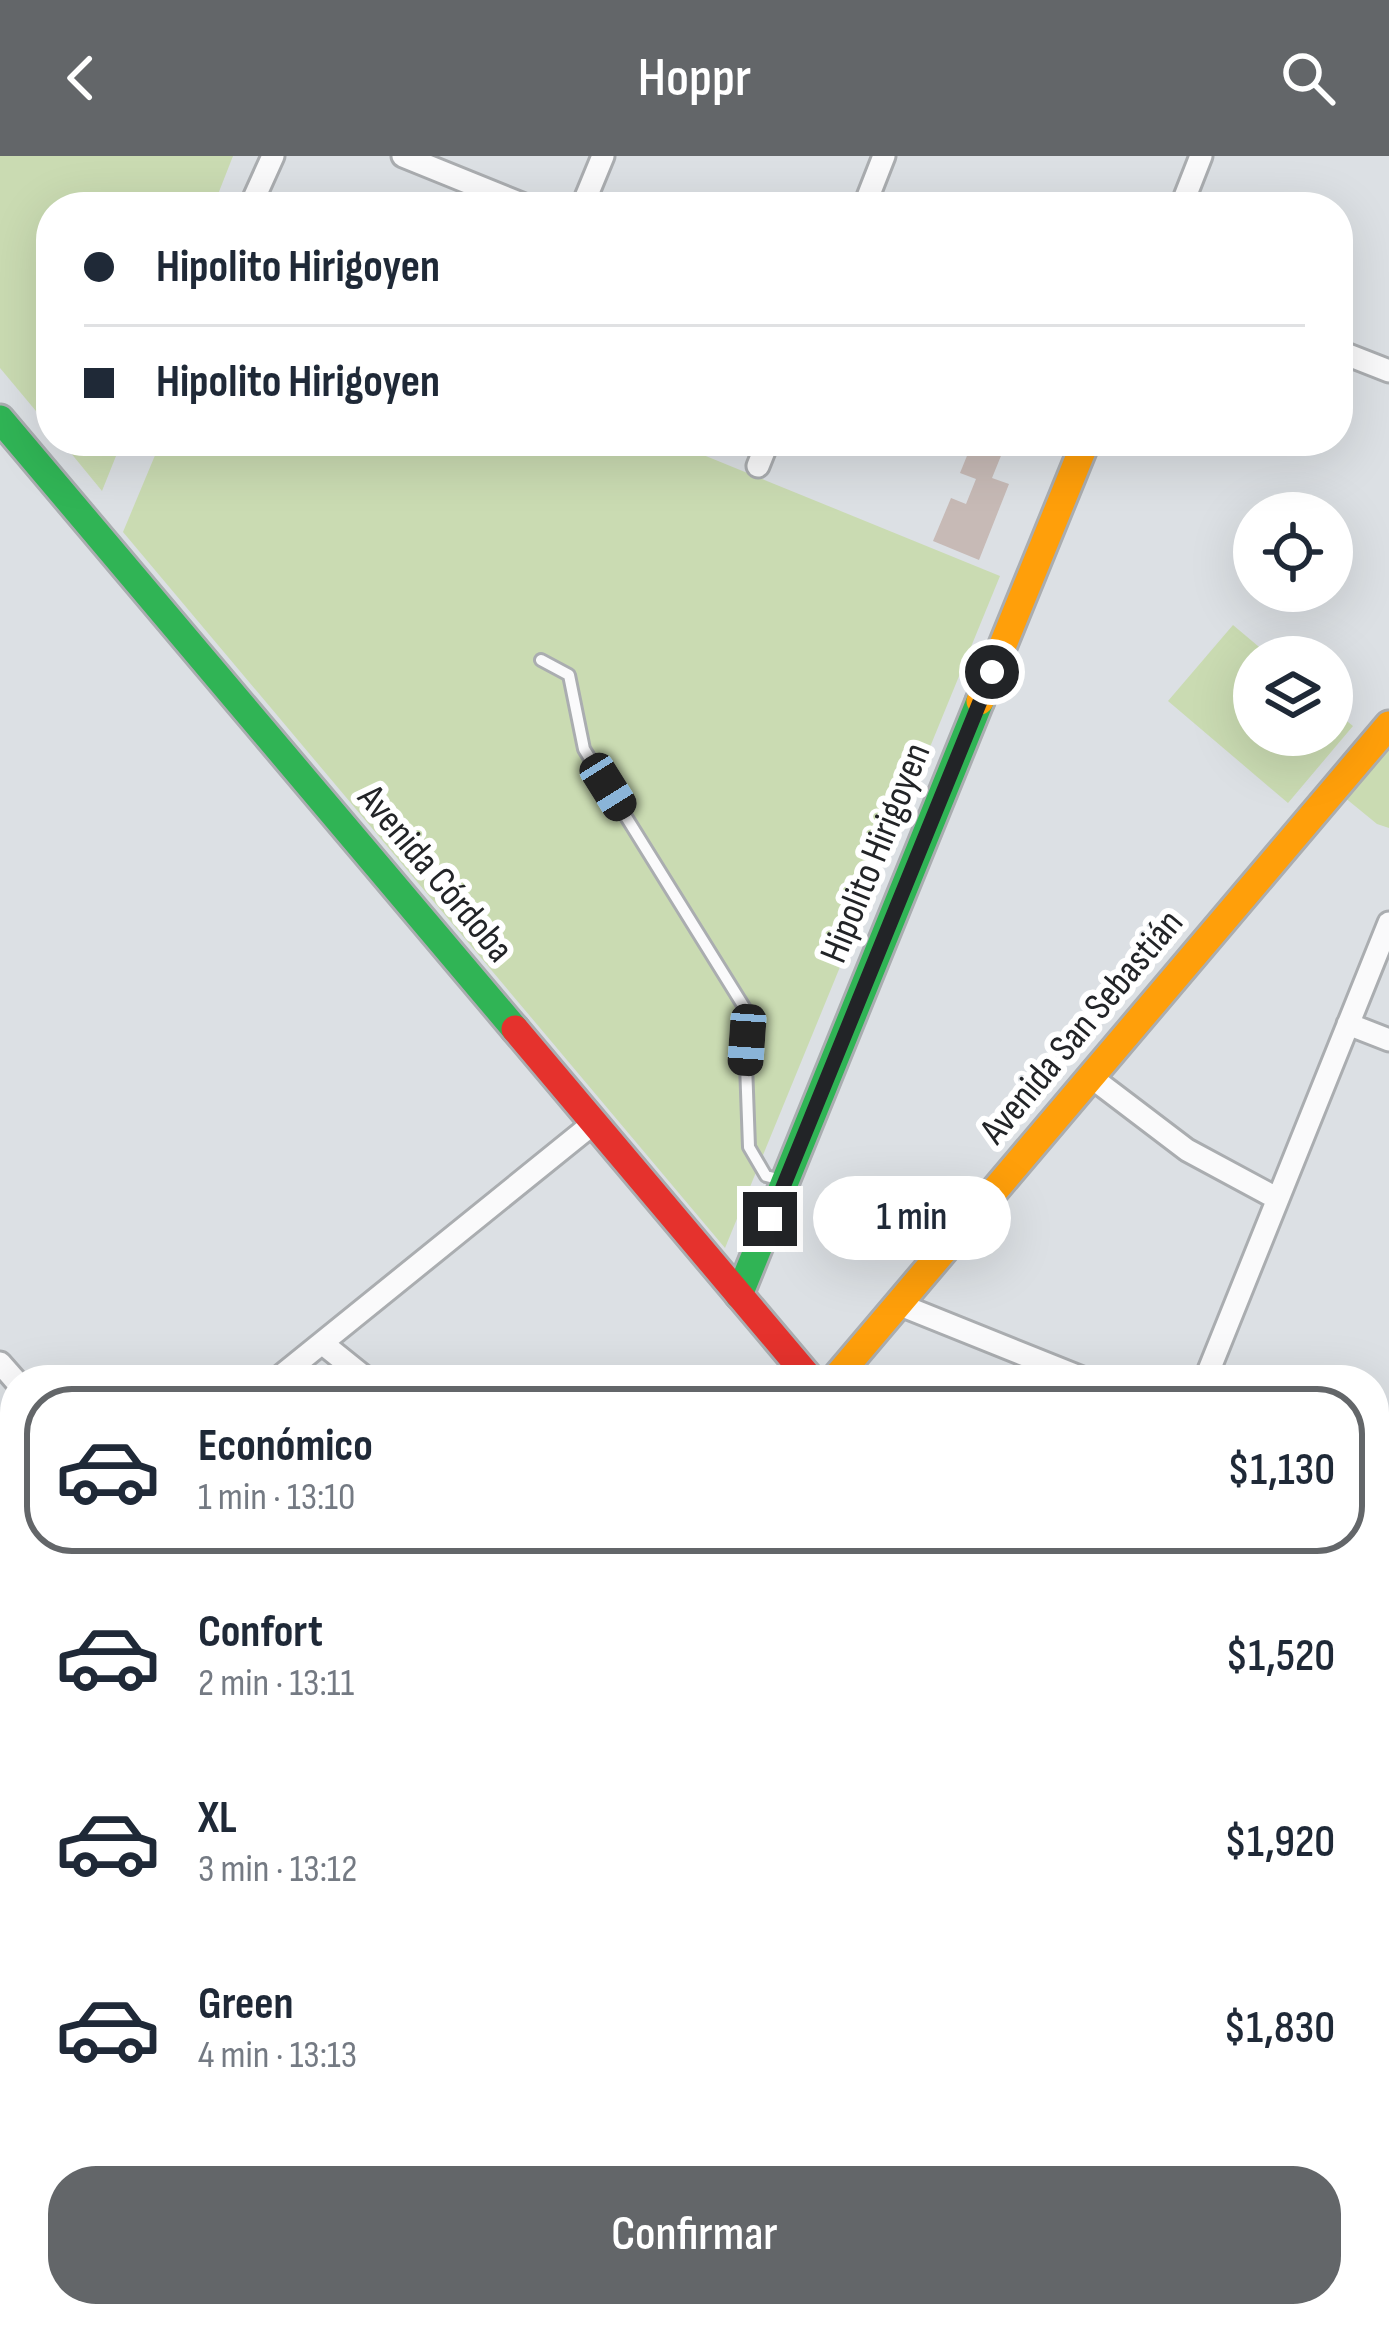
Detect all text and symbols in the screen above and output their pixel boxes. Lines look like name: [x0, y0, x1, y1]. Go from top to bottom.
icon: back: [48, 45, 114, 111]
icon: search: [1275, 45, 1341, 111]
text: Hoppr: [638, 46, 751, 111]
text: Hipolito Hirigoyen: [156, 240, 440, 295]
text: Hipolito Hirigoyen: [156, 355, 440, 410]
map controls: [1233, 492, 1353, 756]
button: locate: [1233, 492, 1353, 612]
button: layers: [1233, 636, 1353, 756]
route start: [965, 645, 1019, 699]
street label: Hipolito Hirigoyen: [811, 736, 941, 970]
car: [574, 747, 642, 827]
street label: Avenida Córdoba: [347, 775, 523, 972]
street label: Avenida San Sebastián: [970, 900, 1194, 1154]
car: [727, 1003, 767, 1077]
callout: 1 min: [812, 1177, 1010, 1261]
route end: [743, 1192, 797, 1246]
text: 1 min: [877, 1194, 947, 1241]
icon: car: [54, 1416, 162, 1524]
text: Económico: [198, 1419, 373, 1474]
text: $1,130: [1227, 1443, 1335, 1498]
text: 1 min · 13:10: [198, 1474, 355, 1521]
icon: car: [54, 1602, 162, 1710]
text: Confort: [198, 1605, 323, 1660]
text: $1,520: [1225, 1629, 1335, 1684]
text: 2 min · 13:11: [198, 1660, 354, 1707]
icon: car: [54, 1788, 162, 1896]
text: XL: [198, 1791, 237, 1846]
text: $1,920: [1224, 1815, 1335, 1870]
text: 3 min · 13:12: [198, 1846, 357, 1893]
icon: car: [54, 1974, 162, 2082]
text: Green: [198, 1977, 294, 2032]
text: $1,830: [1223, 2001, 1335, 2056]
text: 4 min · 13:13: [198, 2032, 357, 2079]
button: Confirmar: [48, 2166, 1341, 2304]

